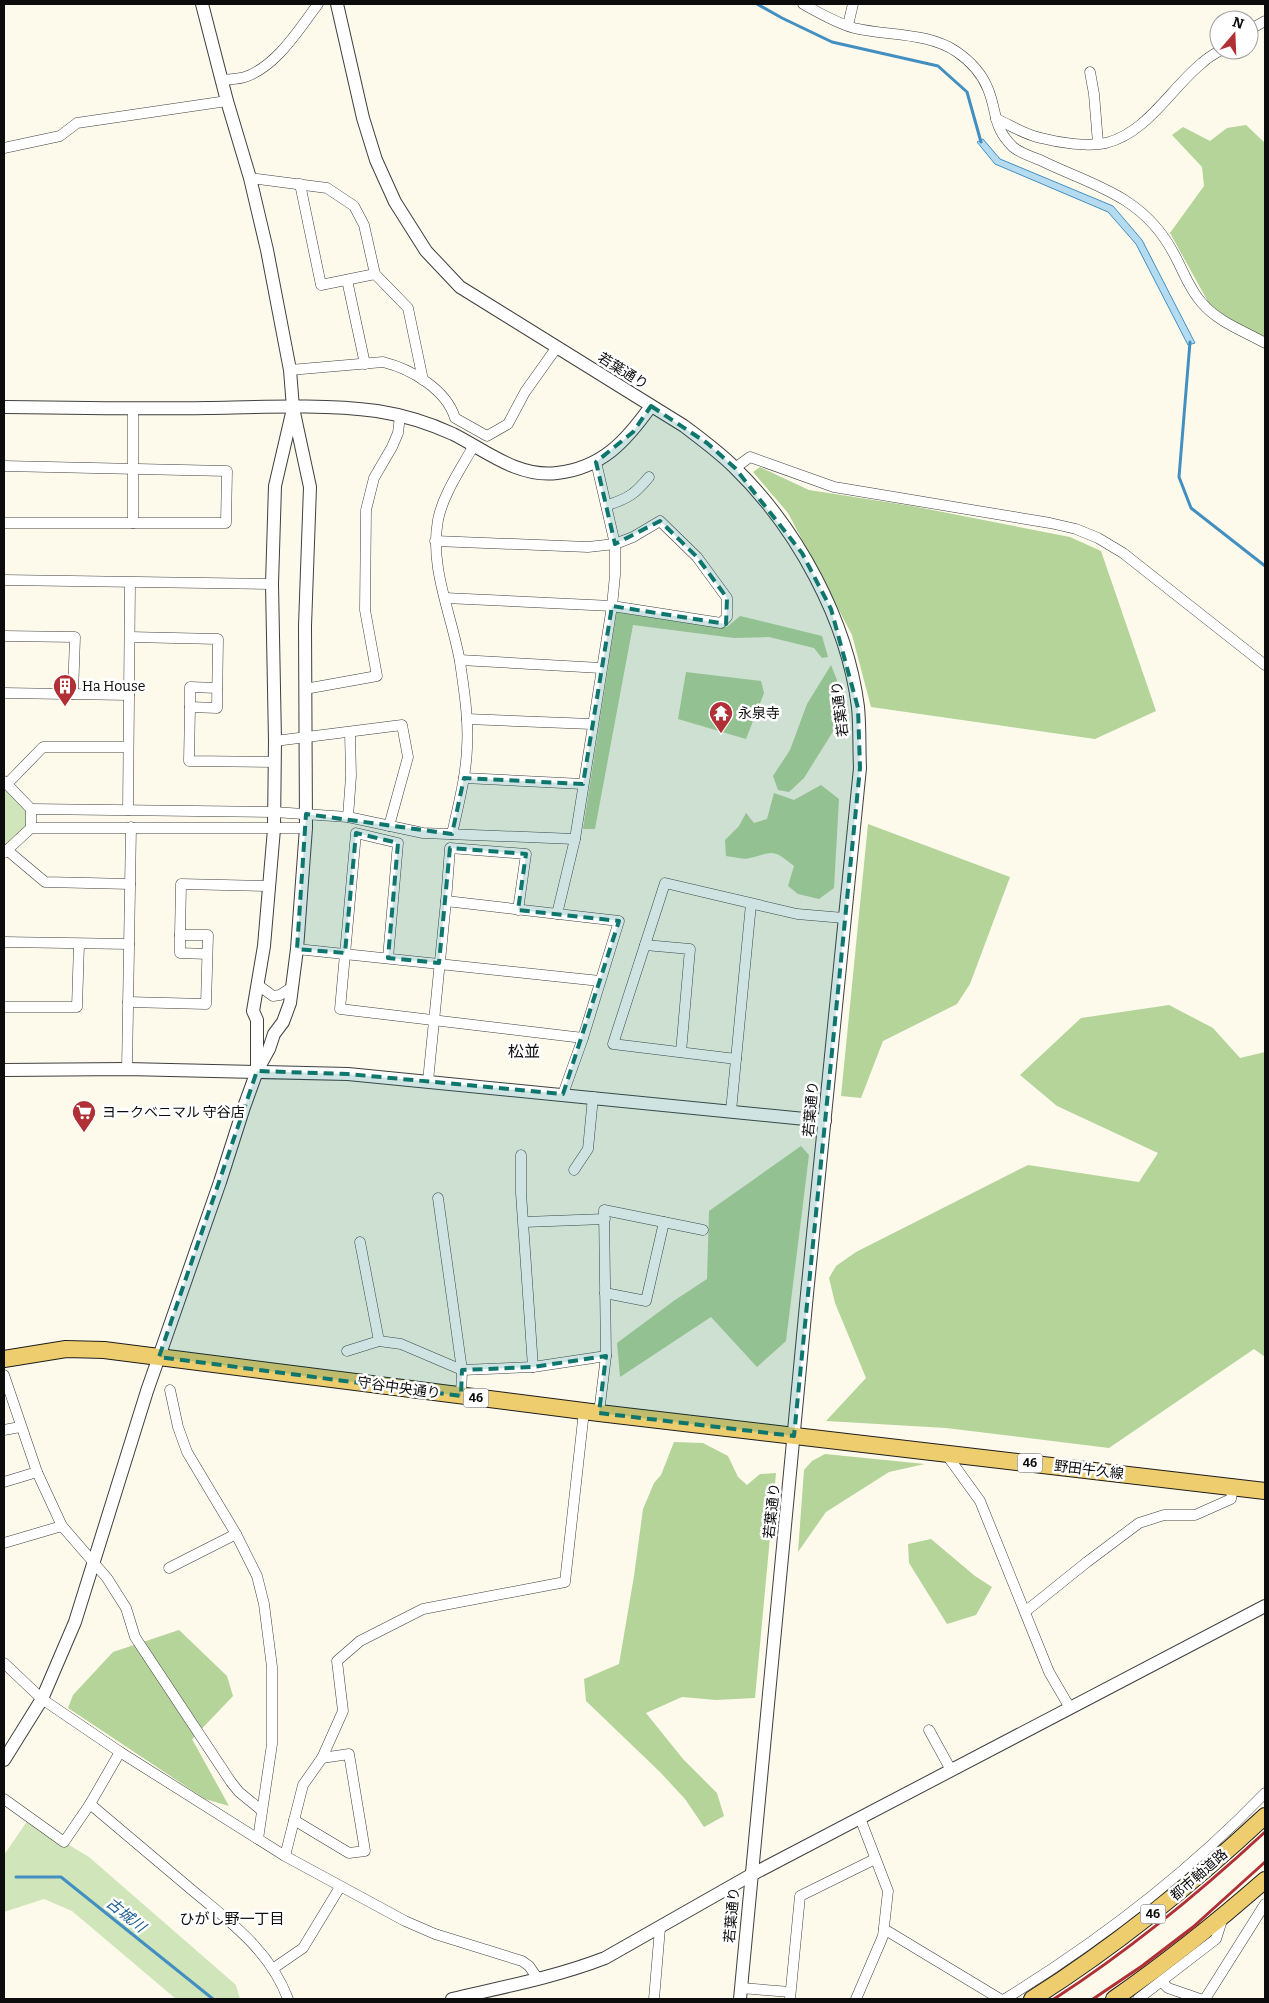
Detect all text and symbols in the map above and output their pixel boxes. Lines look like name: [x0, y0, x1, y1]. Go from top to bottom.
north arrow: [1209, 10, 1259, 60]
text: N: [1230, 13, 1246, 33]
street label: 若葉通り: [595, 349, 651, 393]
building icon: Ha House: [52, 673, 78, 707]
place label: Ha House: [82, 678, 145, 695]
street label: 若葉通り: [828, 680, 852, 738]
temple icon: 永泉寺: [708, 700, 734, 734]
place label: 永泉寺: [738, 705, 780, 722]
district label: 松並: [508, 1042, 540, 1061]
street label: 若葉通り: [800, 1080, 822, 1138]
supermarket icon: ヨークベニマル 守谷店: [71, 1099, 97, 1133]
place label: ヨークベニマル 守谷店: [102, 1104, 245, 1121]
street label: 守谷中央通り: [356, 1374, 442, 1402]
road number: 46: [464, 1389, 488, 1408]
road number: 46: [1018, 1454, 1042, 1472]
street label: 野田牛久線: [1053, 1457, 1125, 1483]
street label: 若葉通り: [761, 1482, 783, 1540]
street label: 都市軸道路: [1167, 1846, 1231, 1904]
street label: 若葉通り: [721, 1886, 743, 1944]
water label: 古城川: [103, 1894, 151, 1937]
road number: 46: [1140, 1905, 1166, 1924]
district label: ひがし野一丁目: [179, 1910, 285, 1928]

